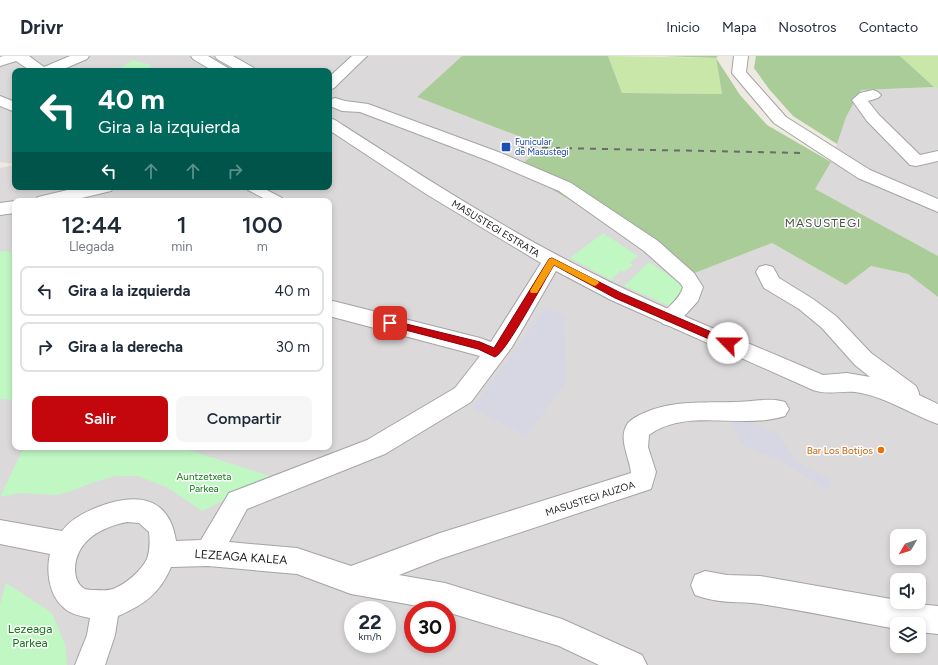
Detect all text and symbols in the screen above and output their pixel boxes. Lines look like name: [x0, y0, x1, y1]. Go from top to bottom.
text: Drivr: [20, 16, 63, 39]
text: Inicio: [666, 19, 700, 36]
text: Mapa: [722, 19, 756, 36]
text: Nosotros: [778, 19, 837, 36]
text: Contacto: [859, 19, 918, 36]
text: 40 m: [98, 82, 165, 116]
icon: left: [32, 84, 84, 136]
text: Gira a la izquierda: [98, 116, 240, 138]
place label: Funicular de Masustegi: [515, 136, 569, 157]
marker: Funicular de Masustegi: [500, 141, 512, 153]
icon: left: [98, 160, 120, 182]
icon: ahead: [140, 160, 162, 182]
icon: ahead: [182, 160, 204, 182]
icon: right: [224, 160, 246, 182]
street label: MASUSTEGI ESTRATA: [449, 197, 542, 260]
text: 12:44: [61, 210, 122, 239]
text: 1: [177, 210, 187, 239]
text: 100: [242, 210, 283, 239]
district label: MASUSTEGI: [785, 216, 861, 230]
text: Llegada: [69, 239, 114, 254]
text: min: [171, 239, 192, 254]
text: m: [257, 239, 268, 254]
icon: left: [34, 280, 56, 302]
text: Gira a la izquierda: [68, 282, 190, 300]
text: 40 m: [275, 282, 310, 300]
pin: [373, 306, 407, 340]
icon: arrive: [379, 312, 401, 334]
position arrow: [707, 322, 749, 364]
icon: right: [34, 336, 56, 358]
text: Gira a la derecha: [68, 338, 183, 356]
text: 30 m: [276, 338, 310, 356]
button: Salir: [32, 396, 168, 442]
button: Compartir: [176, 396, 312, 442]
place label: Bar Los Botijos: [807, 444, 873, 457]
marker: Bar Los Botijos: [876, 445, 886, 455]
park label: Auntzetxeta Parkea: [177, 470, 231, 495]
street label: MASUSTEGI AUZOA: [544, 478, 637, 519]
north arrow: [890, 529, 926, 565]
map controls: [890, 529, 926, 653]
street label: LEZEAGA KALEA: [194, 547, 288, 567]
button: sound: [890, 573, 926, 609]
speed limit sign: 30: [404, 601, 456, 653]
text: 22: [358, 610, 382, 634]
button: layers: [890, 617, 926, 653]
park label: Lezeaga Parkea: [8, 622, 52, 650]
text: km/h: [359, 630, 381, 643]

